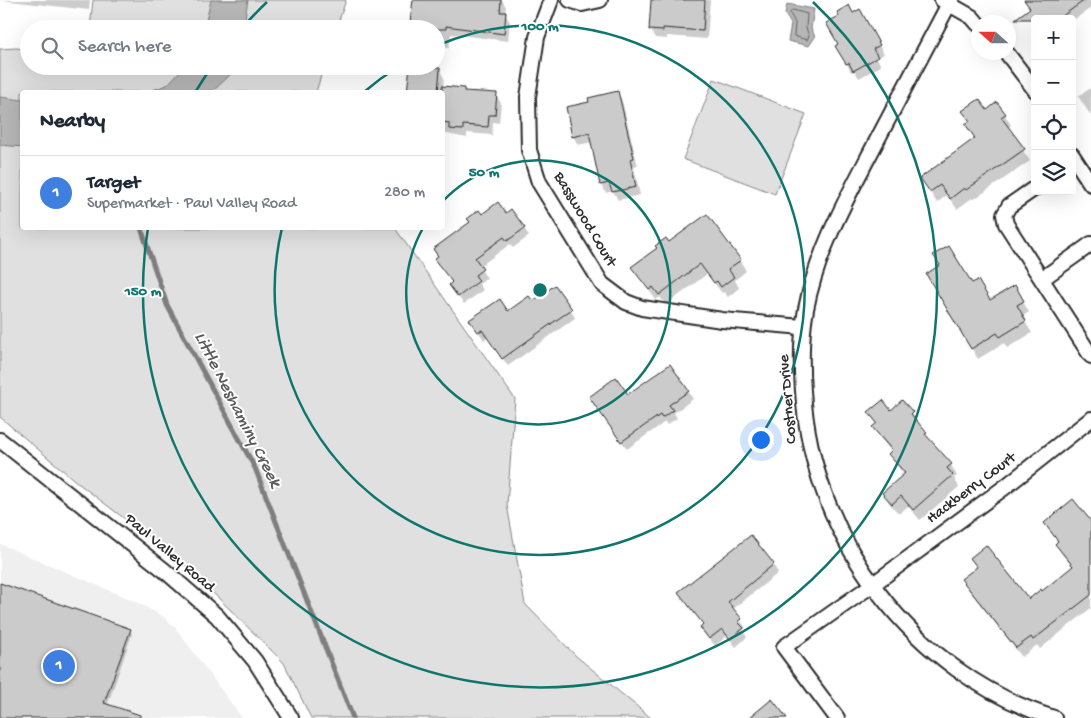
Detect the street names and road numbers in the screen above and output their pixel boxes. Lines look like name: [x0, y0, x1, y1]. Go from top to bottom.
street label: Basswood Court: [548, 168, 621, 272]
street label: Costner Drive: [776, 353, 802, 444]
street label: Hackberry Court: [924, 448, 1022, 529]
street label: Paul Valley Road: [119, 510, 219, 598]

